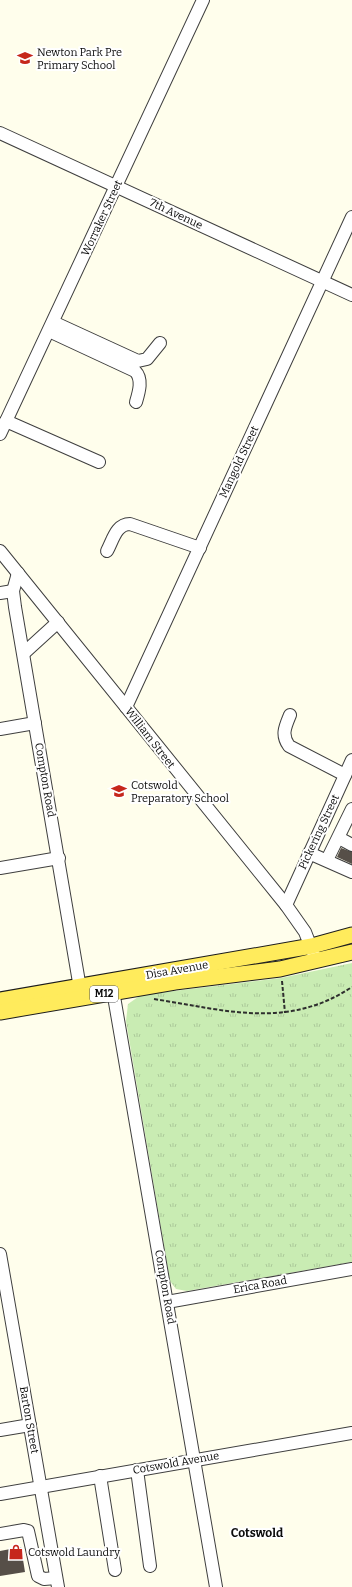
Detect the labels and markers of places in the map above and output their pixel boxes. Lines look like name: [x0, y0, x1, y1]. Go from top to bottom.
place label: Newton Park Pre Primary School: [37, 46, 122, 72]
school or university icon: Newton Park Pre Primary School: [16, 49, 34, 67]
place label: Cotswold Preparatory School: [131, 779, 229, 805]
school or university icon: Cotswold Preparatory School: [110, 782, 128, 800]
shop icon: Cotswold Laundry: [7, 1543, 25, 1561]
place label: Cotswold Laundry: [28, 1546, 120, 1559]

